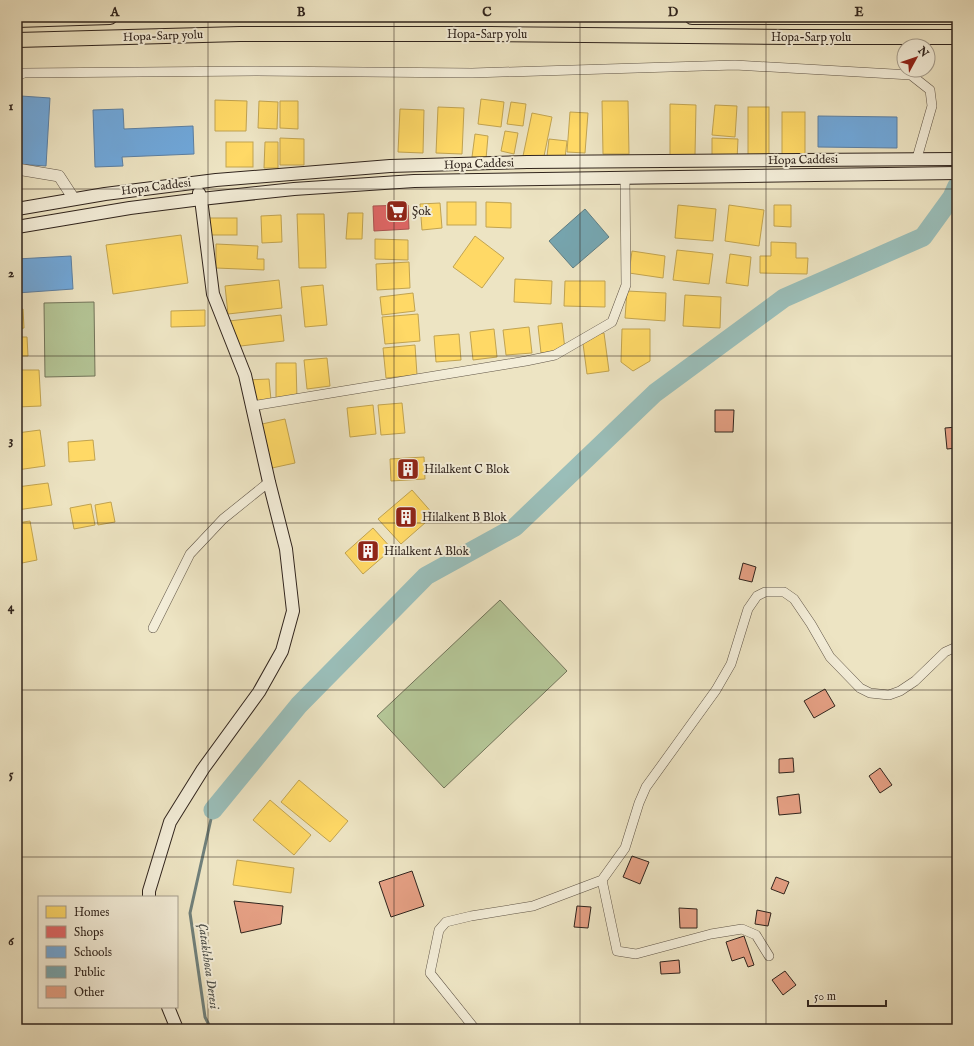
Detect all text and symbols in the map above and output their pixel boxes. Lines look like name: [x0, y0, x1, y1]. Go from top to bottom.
text: A: [110, 4, 121, 21]
text: B: [297, 4, 306, 21]
text: C: [482, 4, 492, 21]
text: D: [668, 4, 679, 21]
text: E: [854, 4, 864, 21]
street label: Hopa-Sarp yolu: [123, 27, 203, 46]
street label: Hopa-Sarp yolu: [447, 27, 527, 43]
street label: Hopa-Sarp yolu: [771, 30, 851, 46]
north arrow: [896, 38, 936, 78]
text: N: [914, 43, 932, 61]
text: 1: [9, 98, 14, 115]
street label: Hopa Caddesi: [768, 152, 838, 169]
street label: Hopa Caddesi: [444, 155, 514, 174]
street label: Hopa Caddesi: [120, 175, 192, 200]
supermarket icon: Şok: [384, 198, 410, 224]
place label: Şok: [412, 204, 432, 219]
text: 2: [8, 265, 14, 282]
text: 3: [9, 432, 14, 449]
building icon: Hilalkent C Blok: [395, 456, 421, 482]
place label: Hilalkent C Blok: [424, 462, 510, 477]
building icon: Hilalkent B Blok: [393, 504, 419, 530]
place label: Hilalkent B Blok: [422, 510, 507, 525]
building icon: Hilalkent A Blok: [355, 538, 381, 564]
place label: Hilalkent A Blok: [384, 544, 470, 559]
text: 4: [8, 599, 15, 616]
text: 5: [9, 766, 14, 783]
legend: [38, 896, 178, 1008]
text: Homes: [74, 905, 110, 920]
water label: Çataklıhoca Deresi: [194, 922, 223, 1011]
text: Shops: [74, 925, 104, 941]
text: 6: [8, 933, 14, 950]
text: Schools: [74, 945, 112, 960]
text: Public: [74, 965, 105, 980]
scale bar: [808, 982, 886, 1008]
text: Other: [74, 985, 105, 1000]
text: 50 m: [814, 989, 836, 1004]

